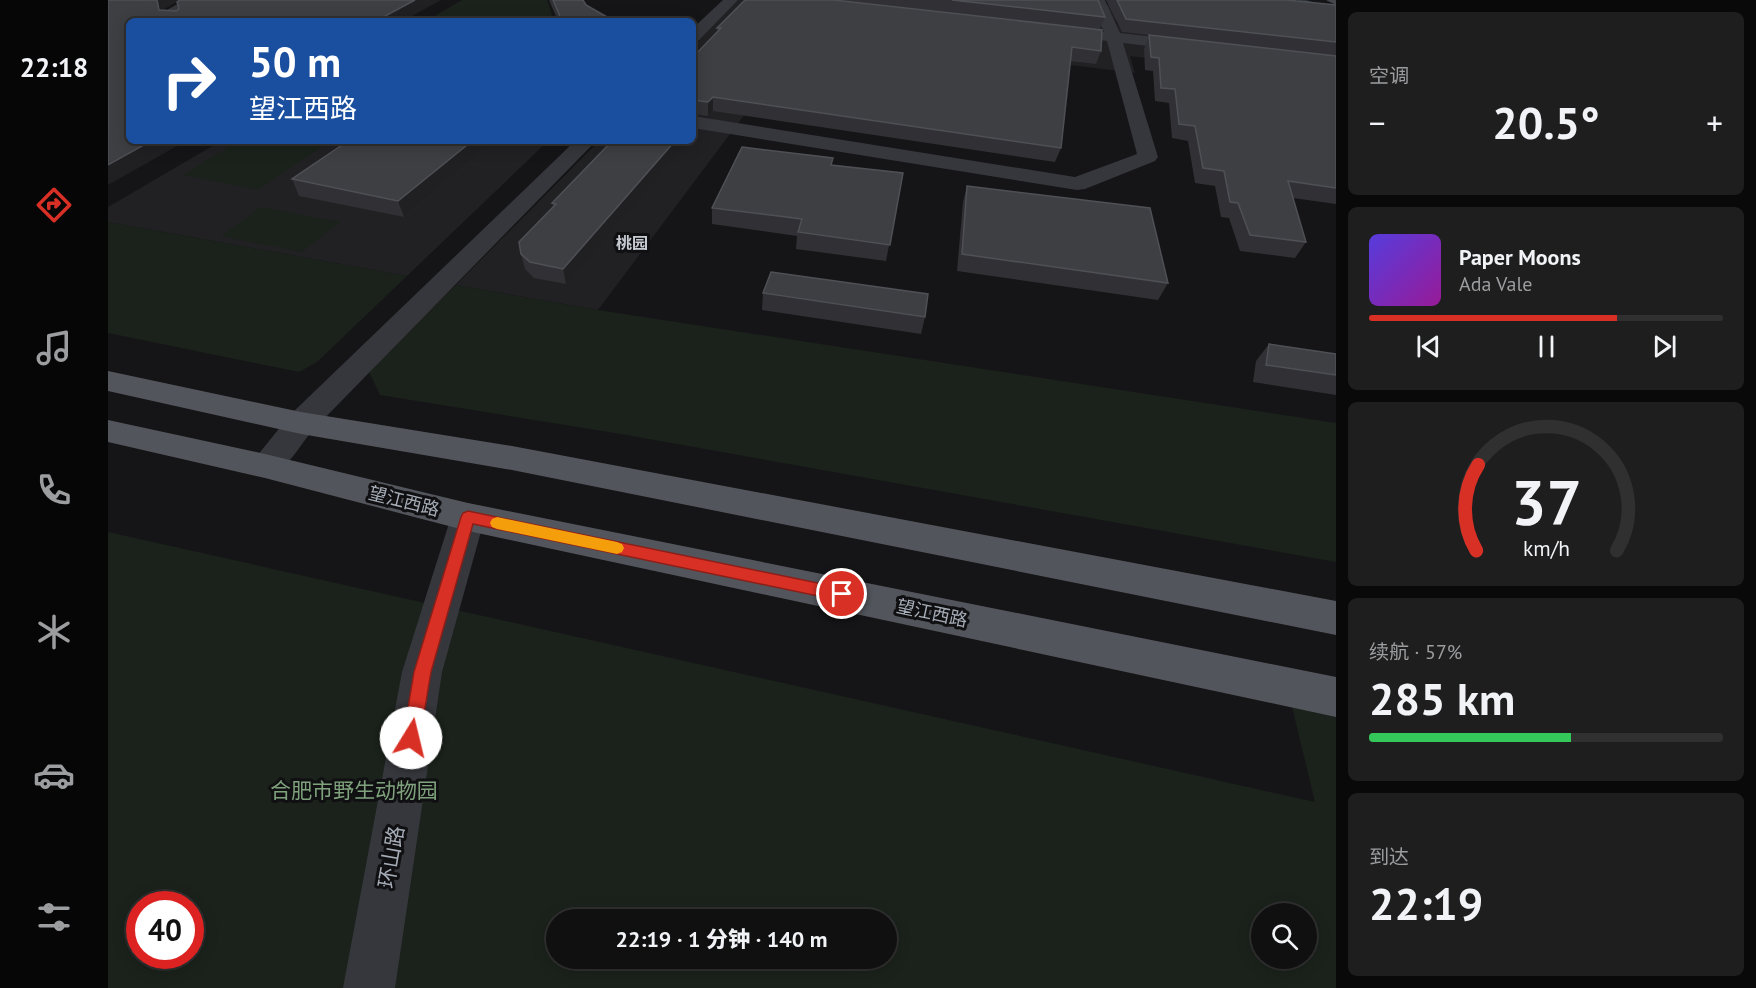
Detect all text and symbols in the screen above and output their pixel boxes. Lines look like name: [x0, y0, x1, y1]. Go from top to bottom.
text: 50 m: [249, 34, 341, 89]
icon: right: [150, 42, 228, 120]
text: 22:18: [20, 50, 88, 84]
text: 空调: [1369, 63, 1409, 89]
text: 望江西路: [249, 91, 357, 125]
text: 20.5°: [1492, 93, 1600, 151]
text: −: [1369, 101, 1386, 144]
text: +: [1706, 101, 1723, 144]
icon: directions: [33, 184, 75, 226]
district label: 桃园: [616, 233, 648, 253]
text: Paper Moons: [1459, 243, 1581, 271]
text: Ada Vale: [1459, 271, 1532, 297]
icon: music: [33, 327, 75, 369]
icon: previous: [1412, 330, 1445, 363]
icon: pause: [1530, 330, 1563, 363]
icon: next: [1648, 330, 1681, 363]
text: 37: [1511, 461, 1581, 542]
icon: phone: [33, 469, 75, 511]
street label: 望江西路: [366, 481, 442, 521]
text: km/h: [1522, 534, 1569, 562]
pin: [816, 568, 867, 619]
icon: arrive: [825, 577, 858, 610]
street label: 望江西路: [894, 594, 970, 632]
icon: climate: [33, 611, 75, 653]
text: 续航 · 57%: [1369, 639, 1462, 665]
text: 285 km: [1369, 669, 1515, 727]
position arrow: [379, 706, 443, 770]
icon: car: [33, 754, 75, 796]
park label: 合肥市野生动物园: [270, 777, 438, 804]
street label: 环山路: [372, 824, 410, 890]
text: 到达: [1369, 844, 1409, 870]
text: 22:19: [1369, 874, 1483, 932]
speed limit sign: 40: [126, 891, 204, 969]
icon: filters: [33, 896, 75, 938]
map controls: [1251, 903, 1317, 969]
button: search: [1251, 903, 1317, 969]
text: 22:19 · 1 分钟 · 140 m: [616, 925, 827, 953]

